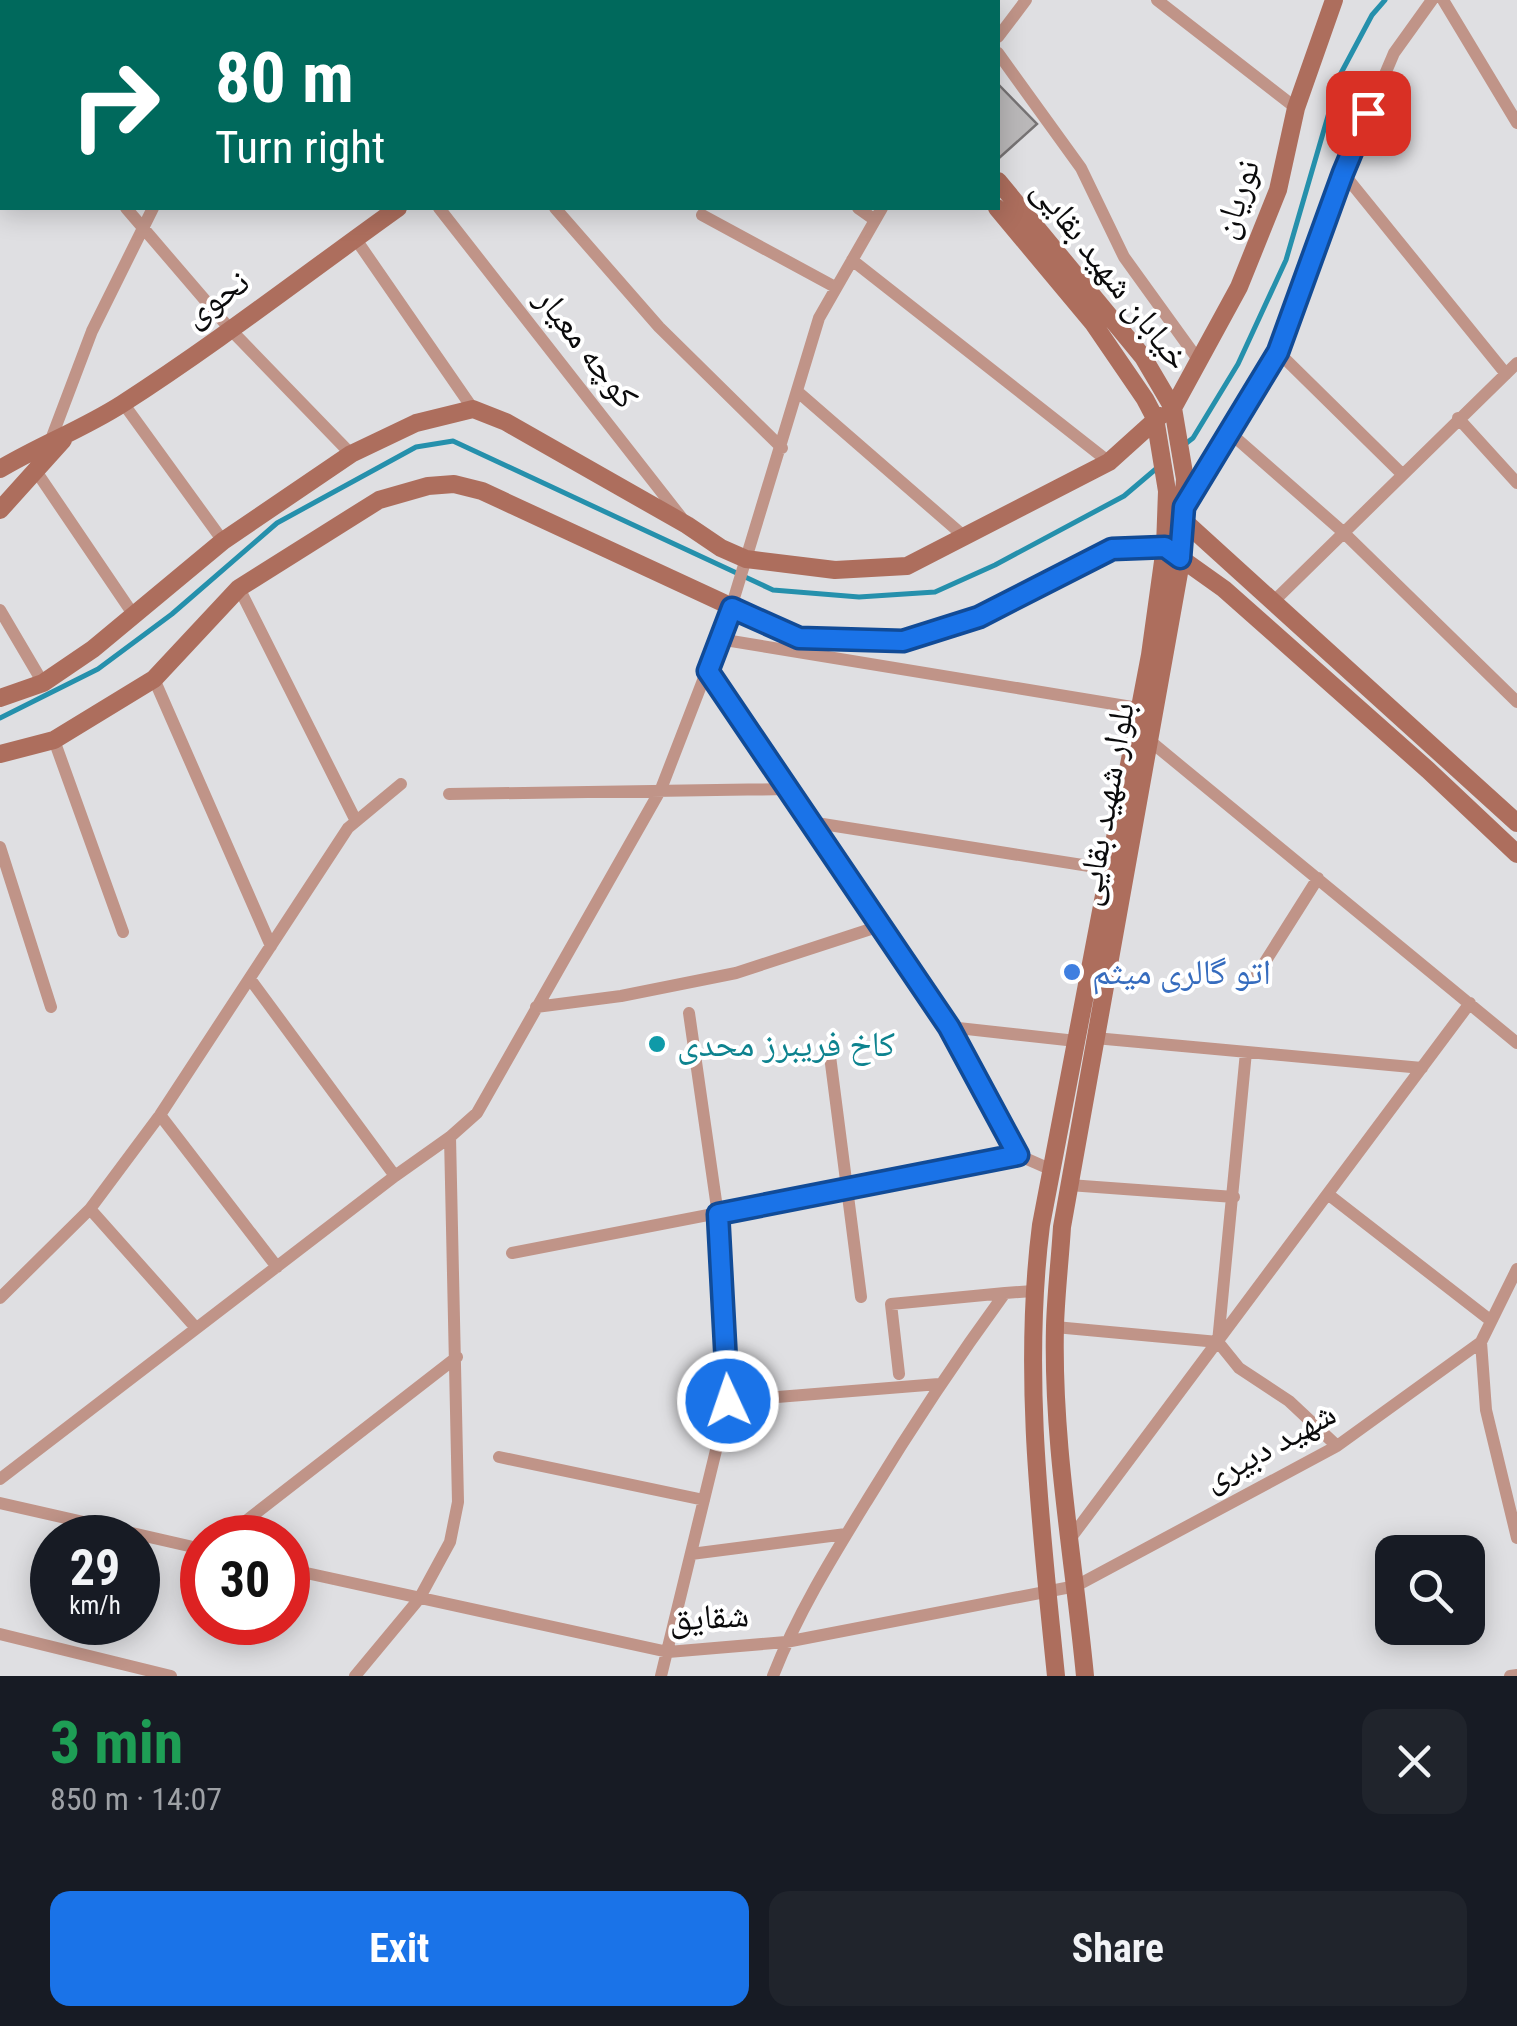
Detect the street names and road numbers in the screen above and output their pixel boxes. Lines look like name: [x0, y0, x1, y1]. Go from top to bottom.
street label: نوریان: [1203, 154, 1269, 244]
street label: خیابان شهید بقایی: [1023, 170, 1199, 378]
street label: نحوی: [175, 261, 257, 335]
street label: کوچه معیار: [526, 278, 647, 417]
street label: بلوار شهید بقایی: [1067, 699, 1143, 909]
street label: شهید دبیری: [1195, 1393, 1343, 1499]
street label: شقایق: [668, 1594, 750, 1640]

